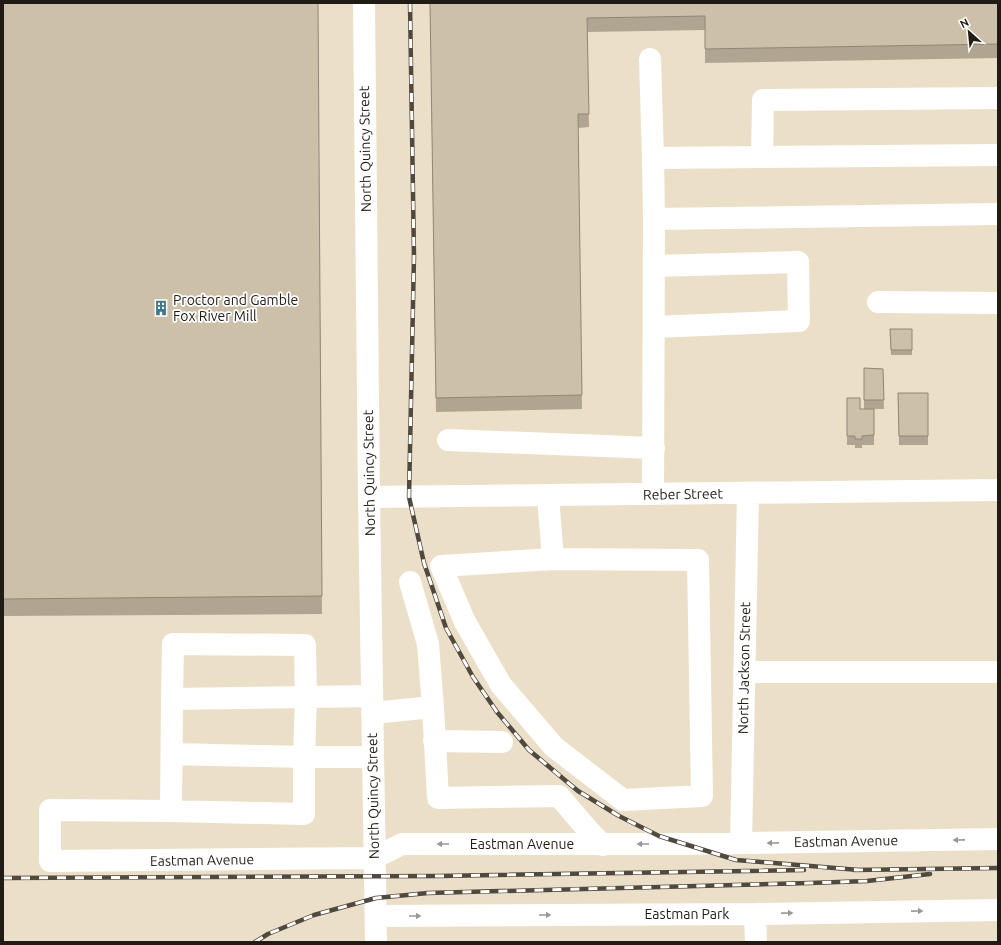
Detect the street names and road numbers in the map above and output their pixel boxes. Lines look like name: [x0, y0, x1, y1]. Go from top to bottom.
street label: North Quincy Street: [356, 85, 374, 212]
street label: North Quincy Street: [360, 409, 378, 536]
street label: Reber Street: [643, 485, 724, 503]
street label: North Jackson Street: [735, 601, 753, 734]
street label: North Quincy Street: [364, 732, 382, 859]
street label: Eastman Avenue: [794, 832, 898, 850]
street label: Eastman Avenue: [470, 836, 574, 852]
street label: Eastman Avenue: [150, 851, 254, 869]
street label: Eastman Park: [645, 906, 729, 922]

